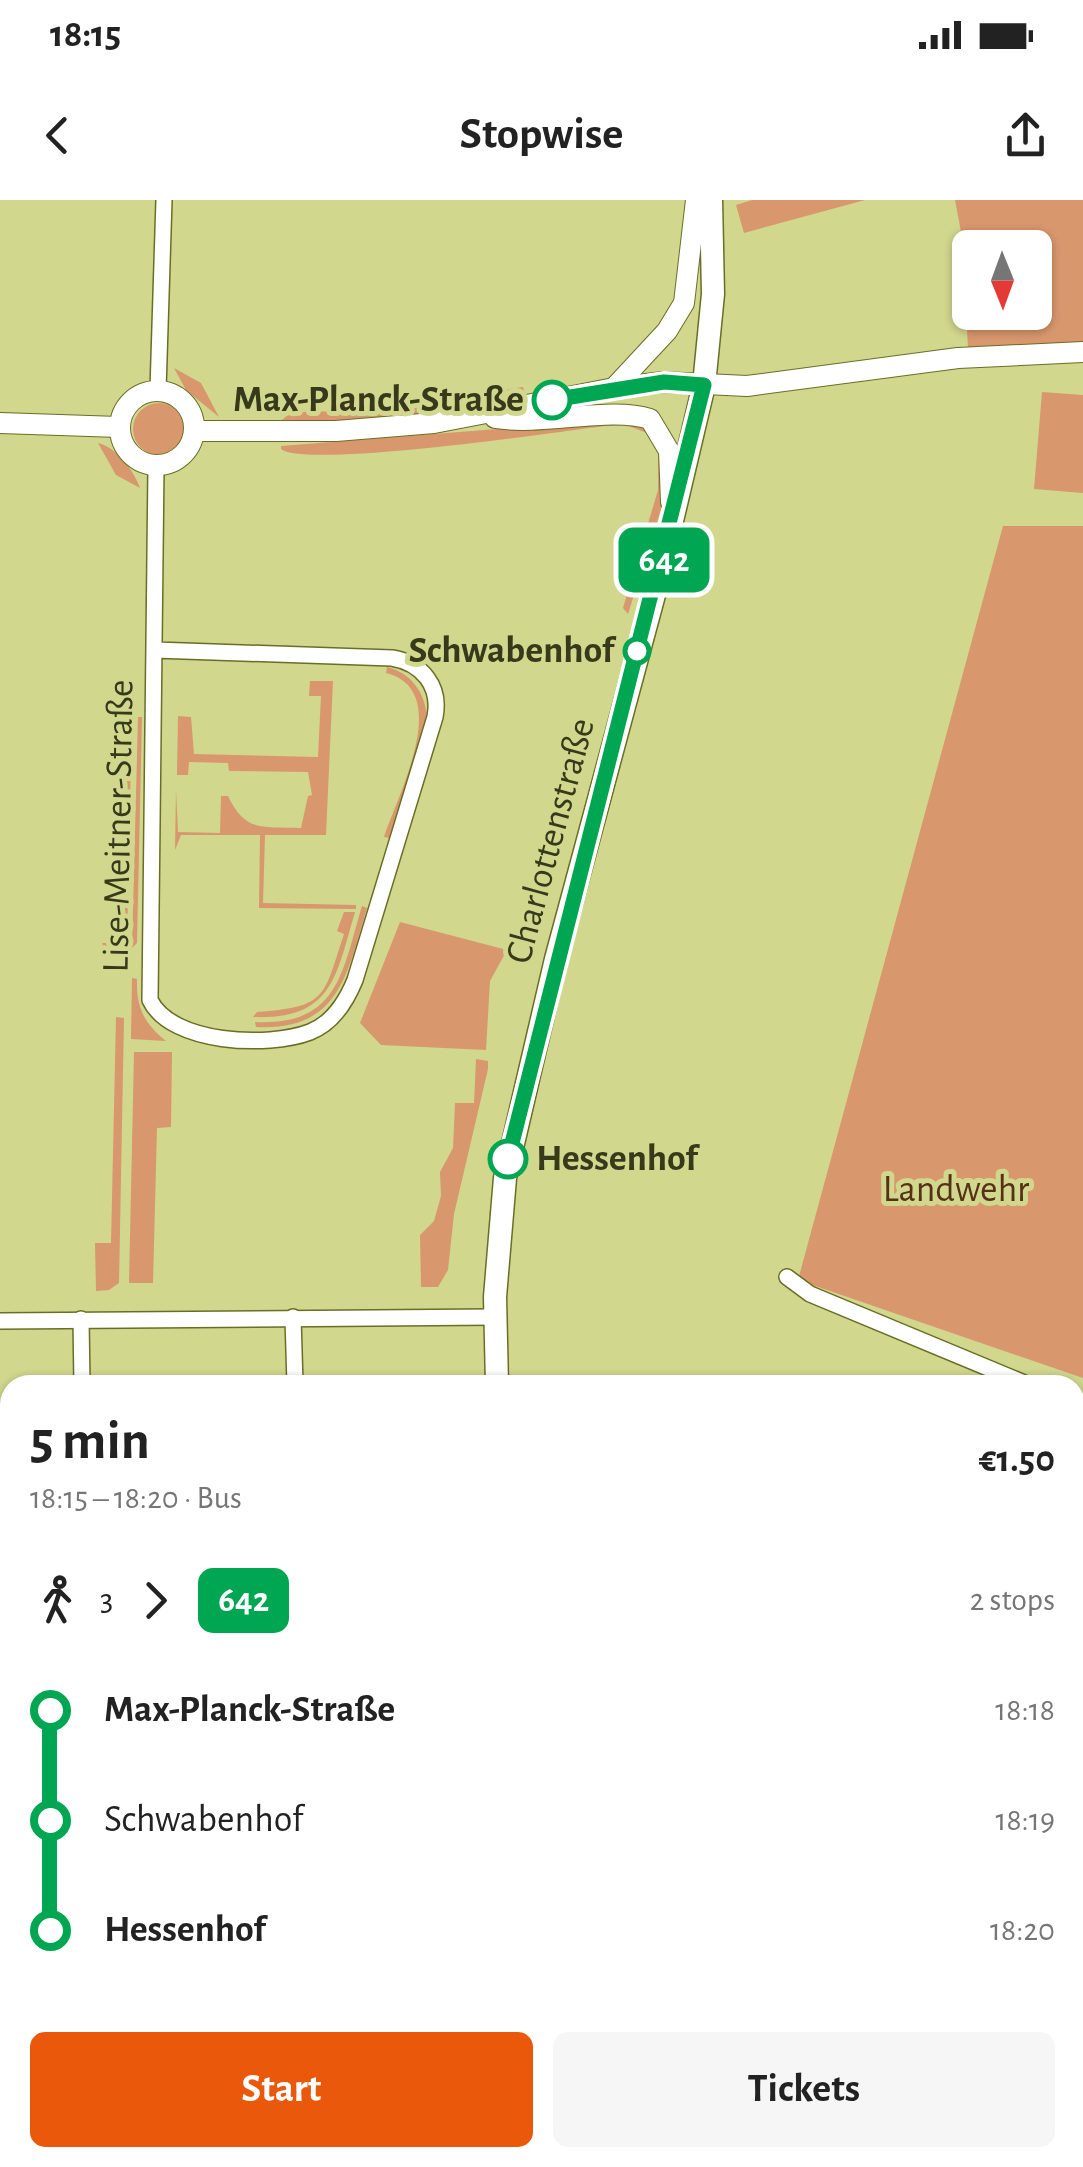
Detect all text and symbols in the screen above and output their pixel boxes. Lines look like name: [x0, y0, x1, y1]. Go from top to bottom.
text: 18:15: [50, 16, 121, 54]
icon: back: [30, 108, 85, 163]
icon: share: [998, 108, 1053, 163]
text: Stopwise: [460, 112, 623, 157]
north arrow: [952, 230, 1052, 330]
map controls: [952, 230, 1052, 330]
place label: Max-Planck-Straße: [233, 381, 524, 419]
marker: Max-Planck-Straße: [533, 381, 571, 419]
line badge: 642: [606, 528, 722, 592]
text: 642: [639, 543, 690, 578]
place label: Schwabenhof: [409, 632, 616, 670]
marker: Schwabenhof: [624, 638, 650, 664]
street label: Lise-Meitner-Straße: [97, 679, 141, 973]
street label: Charlottenstraße: [500, 714, 602, 968]
marker: Hessenhof: [489, 1140, 527, 1178]
place label: Hessenhof: [536, 1140, 700, 1178]
park label: Landwehr: [883, 1171, 1030, 1209]
text: 5 min: [30, 1414, 150, 1469]
text: €1.50: [979, 1441, 1055, 1479]
text: 18:15 – 18:20 · Bus: [30, 1482, 242, 1514]
icon: walk: [30, 1573, 85, 1628]
icon: forward: [128, 1573, 183, 1628]
text: 642: [218, 1583, 269, 1618]
text: 3: [100, 1584, 113, 1616]
text: 2 stops: [970, 1584, 1055, 1616]
text: Max-Planck-Straße: [104, 1691, 395, 1729]
text: 18:18: [995, 1694, 1055, 1726]
text: Schwabenhof: [104, 1801, 303, 1839]
text: 18:19: [995, 1804, 1055, 1836]
text: Hessenhof: [104, 1911, 266, 1949]
text: 18:20: [990, 1914, 1055, 1946]
button: Start: [30, 2032, 533, 2147]
button: Tickets: [553, 2032, 1055, 2147]

